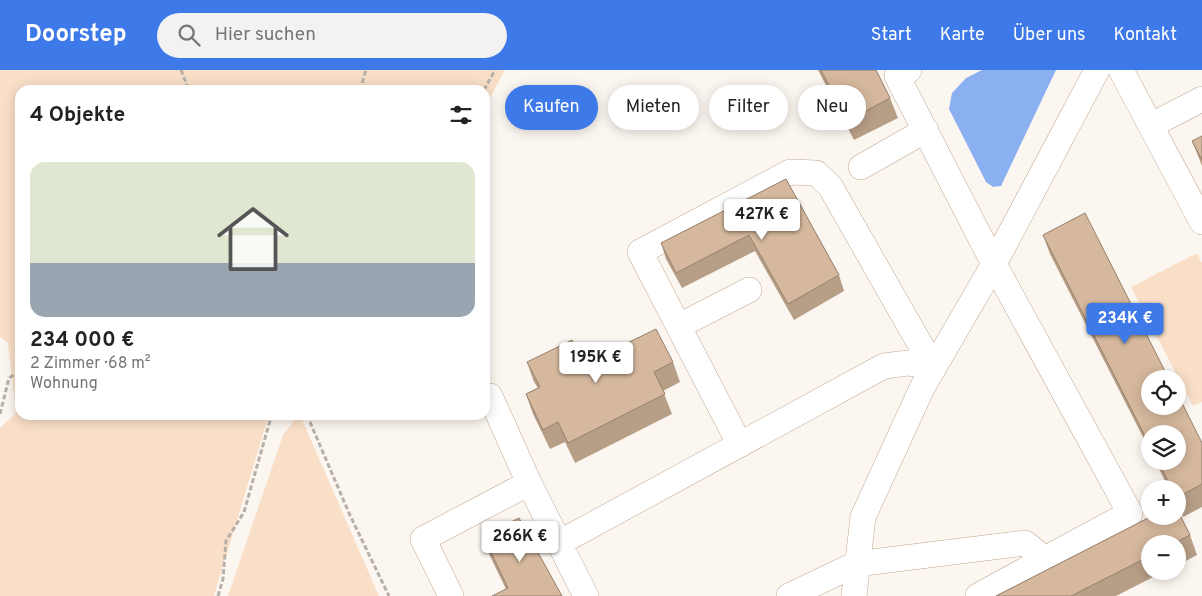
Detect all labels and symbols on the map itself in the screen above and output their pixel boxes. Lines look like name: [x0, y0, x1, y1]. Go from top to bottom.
pin: 427K €: [721, 198, 803, 241]
pin: 234K €: [1084, 302, 1166, 345]
pin: 195K €: [555, 342, 637, 384]
pin: 266K €: [479, 520, 561, 563]

